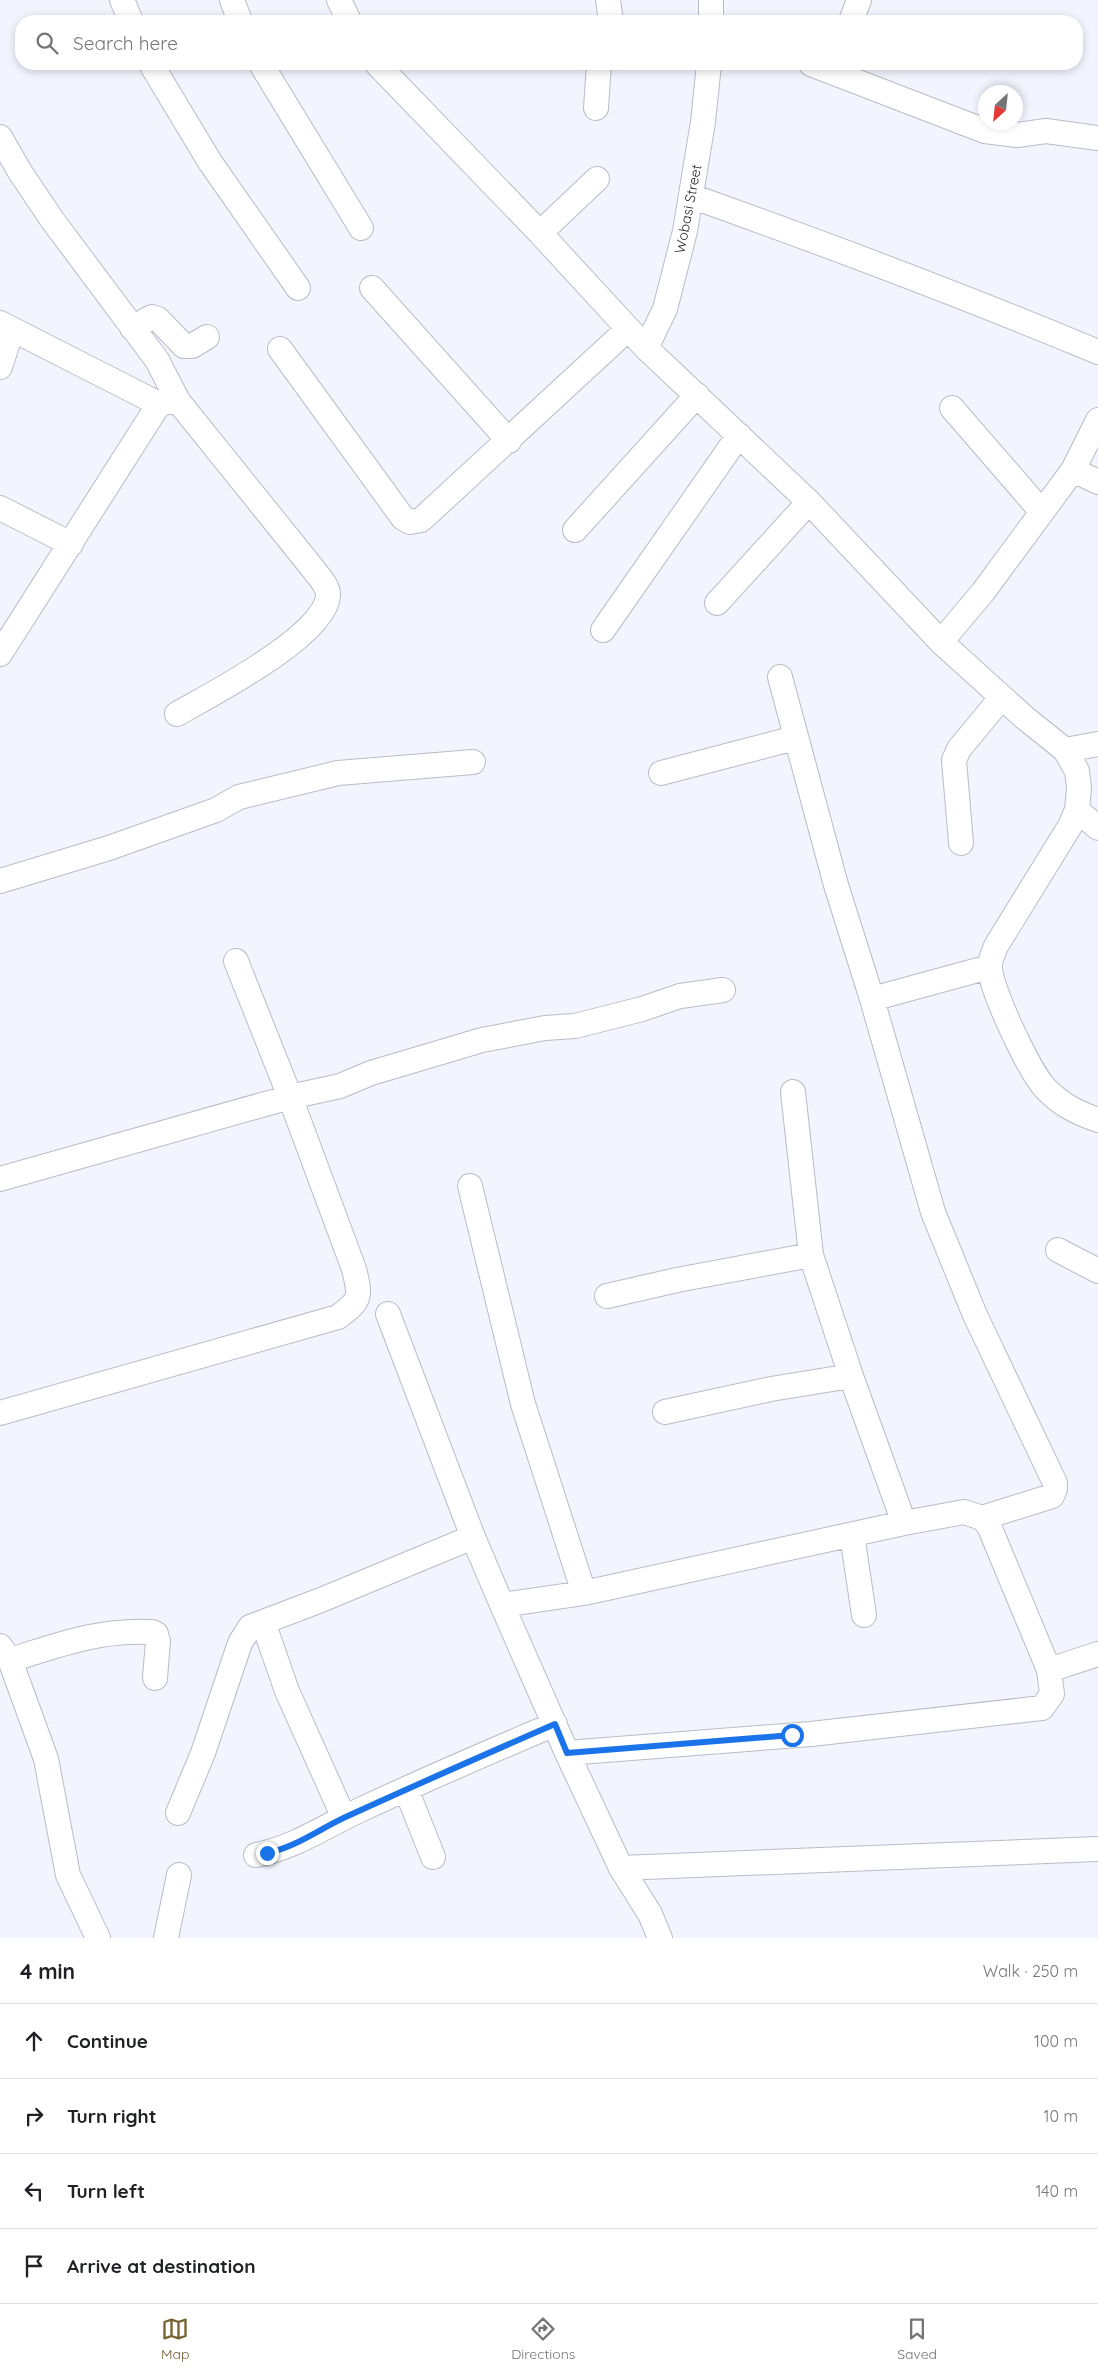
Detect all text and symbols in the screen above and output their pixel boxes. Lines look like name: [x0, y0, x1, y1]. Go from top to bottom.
search box: [15, 15, 1083, 70]
icon: search: [33, 29, 61, 57]
text: Search here: [73, 31, 178, 55]
north arrow: [978, 85, 1023, 130]
street label: Wobasi Street: [671, 163, 706, 255]
route start: [781, 1724, 804, 1747]
route end: [256, 1842, 279, 1865]
text: 4 min: [20, 1958, 75, 1984]
text: Walk · 250 m: [983, 1961, 1078, 1981]
icon: ahead: [20, 2027, 48, 2055]
text: Continue: [67, 2029, 148, 2053]
text: 100 m: [1034, 2031, 1078, 2051]
icon: right: [20, 2102, 48, 2130]
text: Turn right: [67, 2104, 156, 2128]
text: 10 m: [1044, 2106, 1078, 2126]
icon: left: [20, 2177, 48, 2205]
text: Turn left: [67, 2179, 145, 2203]
text: 140 m: [1035, 2181, 1078, 2201]
icon: arrive: [20, 2252, 48, 2280]
text: Arrive at destination: [67, 2254, 256, 2278]
tab: Map: [161, 2315, 189, 2363]
tab: Directions: [511, 2315, 575, 2363]
tab: Saved: [897, 2315, 937, 2363]

